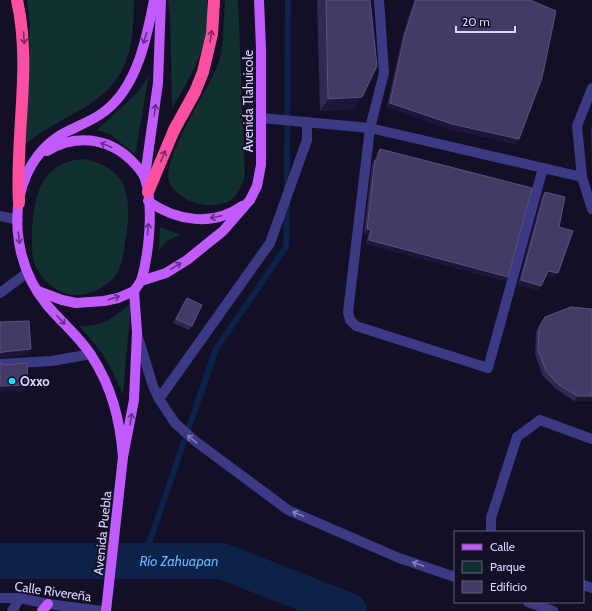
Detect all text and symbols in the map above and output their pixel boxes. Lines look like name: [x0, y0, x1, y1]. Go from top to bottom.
scale bar: [456, 8, 515, 34]
text: 20 m: [462, 14, 490, 29]
one-way arrow: [207, 30, 215, 43]
one-way arrow: [20, 31, 27, 44]
one-way arrow: [141, 31, 148, 44]
street label: Avenida Tlahuicole: [240, 50, 256, 152]
one-way arrow: [151, 104, 158, 117]
one-way arrow: [101, 140, 113, 148]
one-way arrow: [159, 151, 167, 163]
one-way arrow: [210, 213, 223, 221]
one-way arrow: [145, 223, 152, 236]
one-way arrow: [15, 231, 23, 244]
one-way arrow: [171, 262, 182, 271]
one-way arrow: [108, 294, 120, 302]
one-way arrow: [56, 315, 66, 325]
place label: Oxxo: [20, 373, 50, 389]
marker: Oxxo: [7, 376, 17, 386]
one-way arrow: [127, 413, 135, 426]
one-way arrow: [187, 435, 198, 444]
street label: Avenida Puebla: [90, 490, 114, 576]
one-way arrow: [293, 510, 305, 517]
legend: [454, 531, 584, 603]
text: Calle: [490, 539, 515, 554]
water label: Río Zahuapan: [140, 552, 218, 570]
text: Parque: [490, 559, 525, 574]
one-way arrow: [412, 560, 424, 568]
street label: Calle Rivereña: [14, 578, 93, 604]
text: Edificio: [490, 579, 527, 594]

